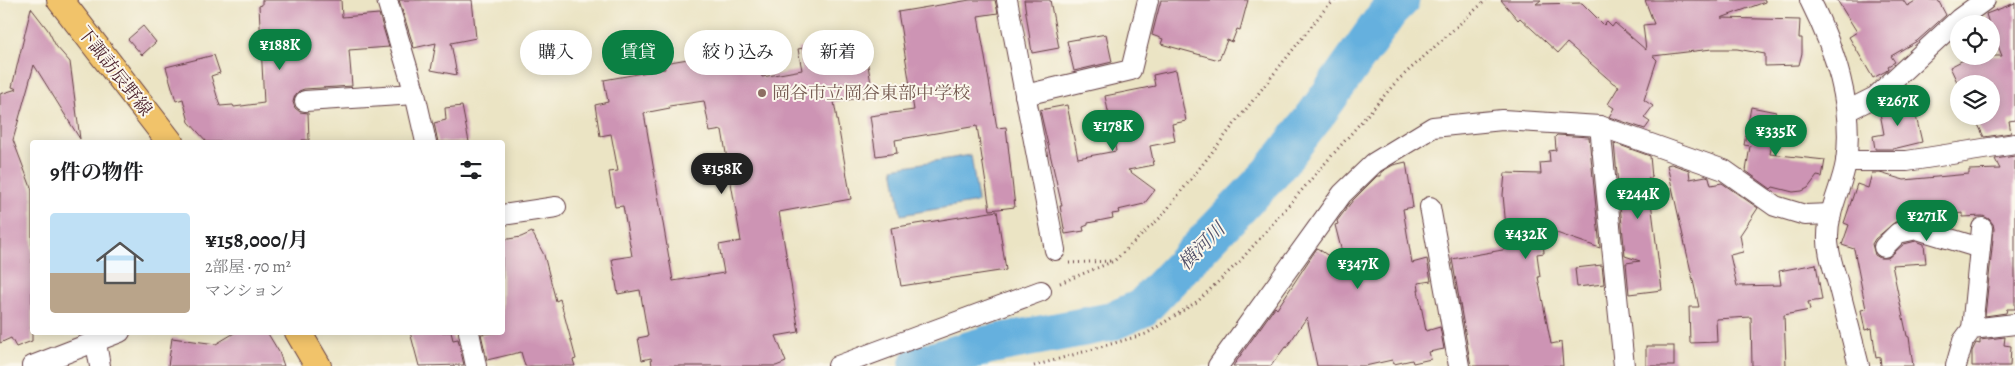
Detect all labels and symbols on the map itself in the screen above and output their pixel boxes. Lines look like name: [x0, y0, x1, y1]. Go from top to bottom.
street label: 下諏訪辰野線: [72, 21, 158, 121]
pin: ¥188K: [245, 28, 315, 71]
place label: 岡谷市立岡谷東部中学校: [772, 81, 970, 105]
pin: ¥267K: [1863, 84, 1933, 127]
marker: 岡谷市立岡谷東部中学校: [756, 87, 768, 99]
pin: ¥178K: [1078, 110, 1148, 152]
pin: ¥335K: [1741, 114, 1811, 157]
pin: ¥158K: [687, 152, 757, 195]
pin: ¥244K: [1603, 178, 1673, 220]
pin: ¥271K: [1892, 200, 1962, 242]
water label: 横河川: [1173, 216, 1232, 276]
pin: ¥432K: [1491, 218, 1561, 260]
pin: ¥347K: [1323, 248, 1393, 290]

